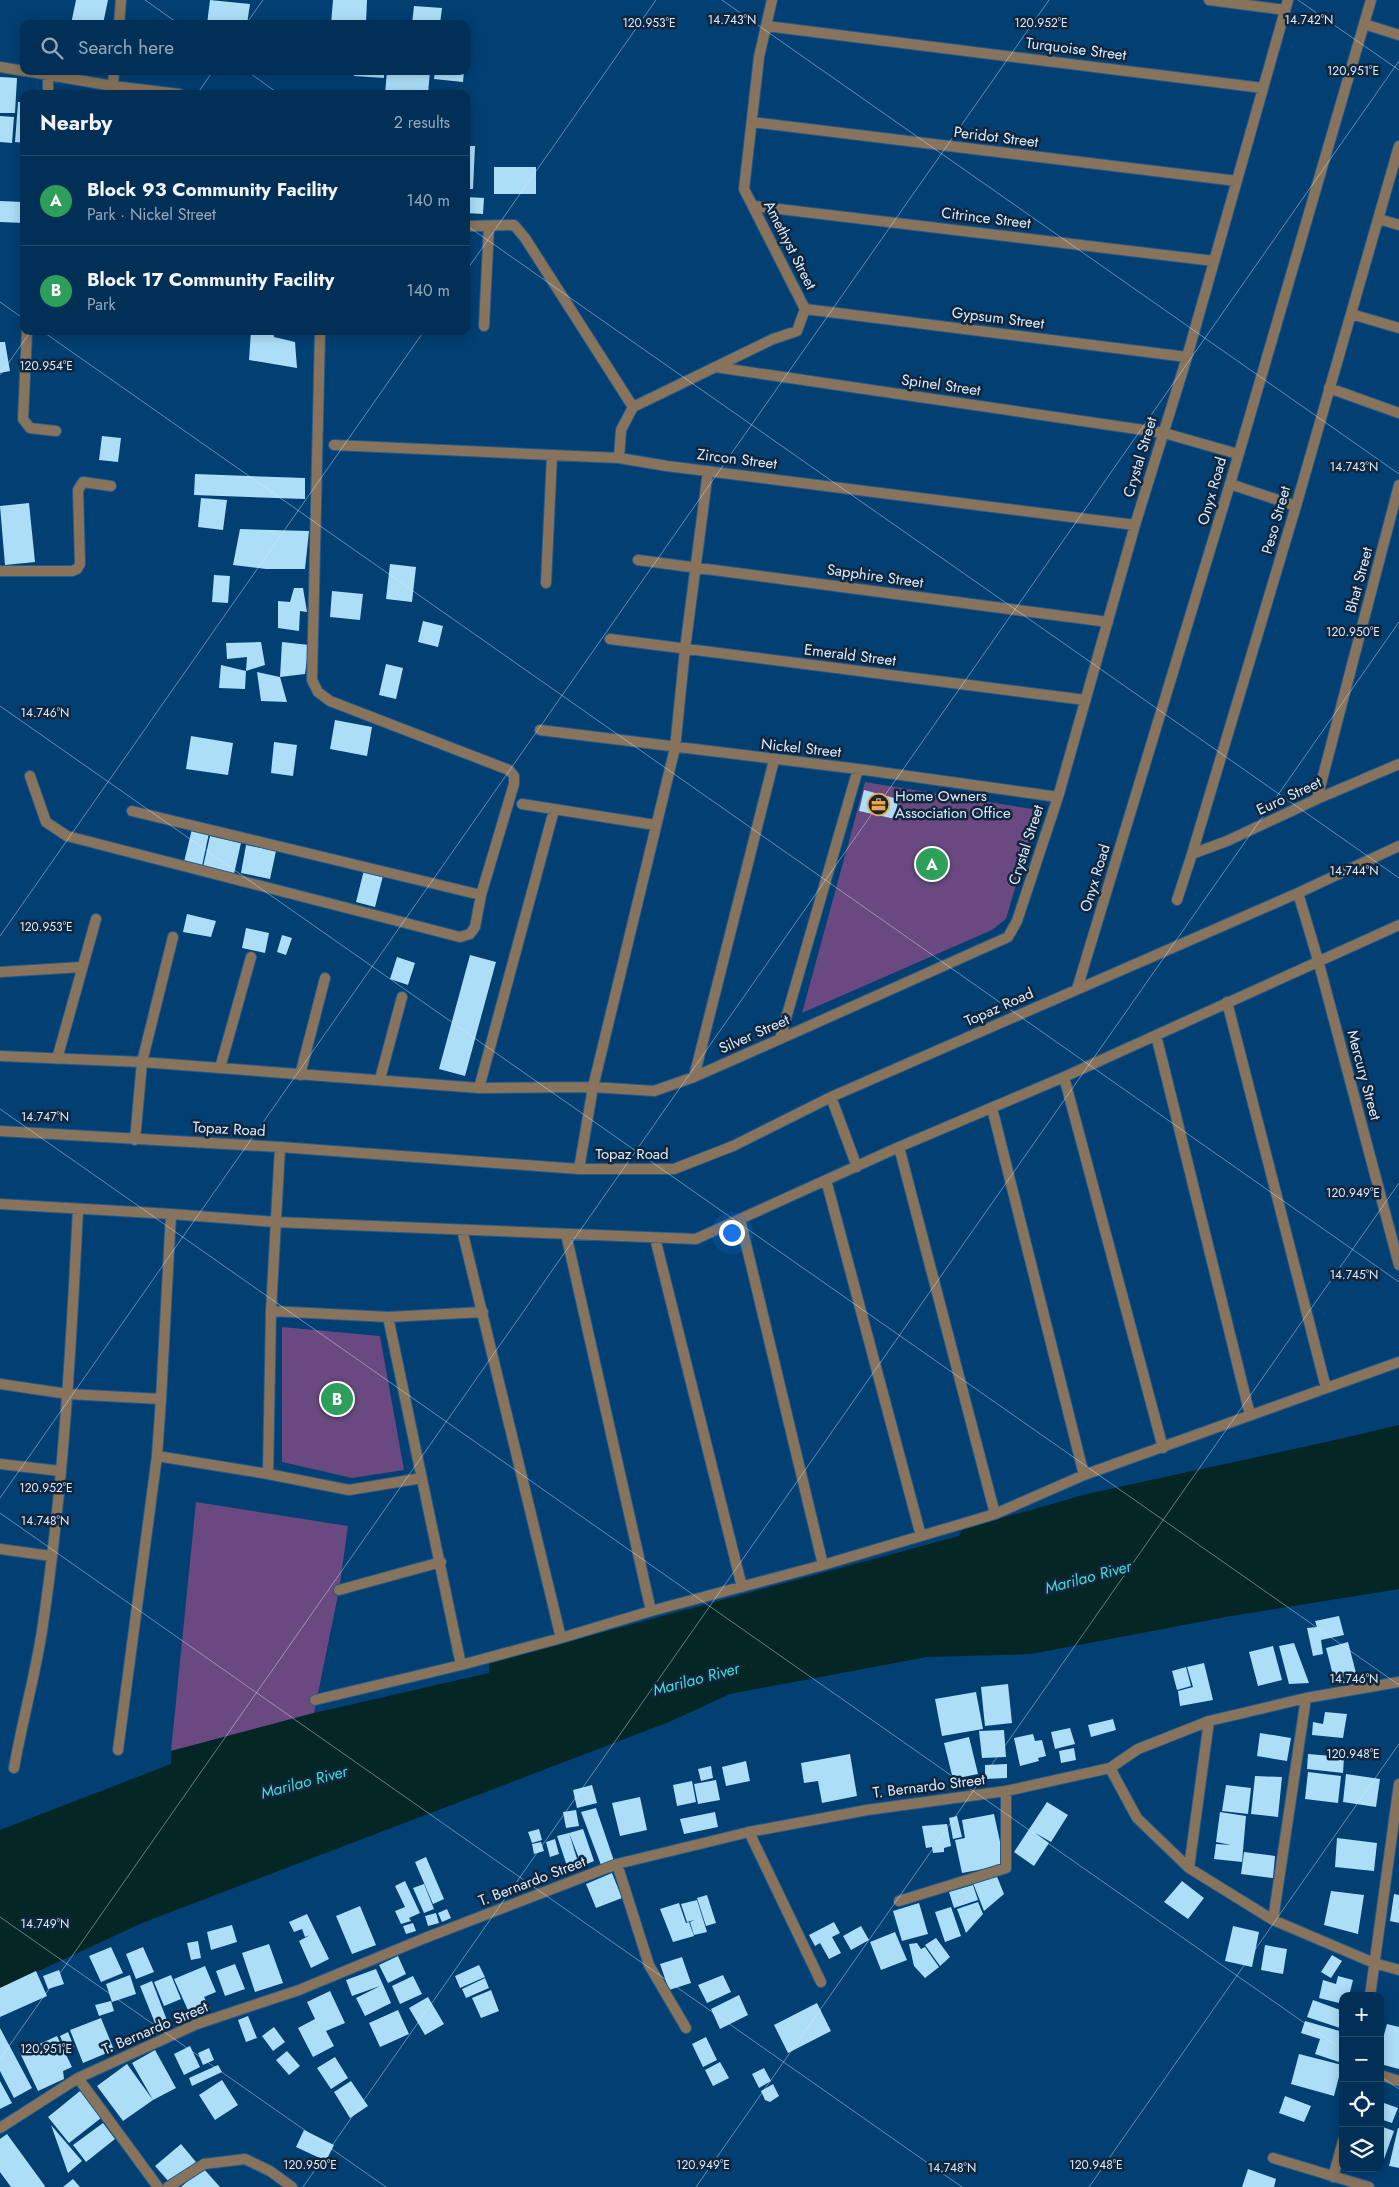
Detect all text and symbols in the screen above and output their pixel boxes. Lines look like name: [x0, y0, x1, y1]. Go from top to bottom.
text: 14.743°N: [708, 11, 756, 29]
text: 14.742°N: [1285, 11, 1333, 29]
text: 120.953°E: [622, 14, 676, 32]
text: 120.952°E: [1014, 14, 1068, 32]
search box: [20, 20, 470, 75]
street label: Turquoise Street: [1024, 32, 1128, 66]
icon: search: [38, 34, 66, 62]
text: Search here: [78, 34, 174, 61]
text: 120.951°E: [1327, 62, 1379, 80]
text: Nearby: [40, 108, 112, 138]
text: 2 results: [394, 111, 450, 134]
street label: Peridot Street: [952, 121, 1040, 153]
text: Block 93 Community Facility: [87, 176, 338, 203]
text: A: [50, 189, 62, 212]
text: 140 m: [407, 189, 450, 212]
street label: Amethyst Street: [758, 197, 822, 294]
street label: Citrince Street: [940, 202, 1032, 234]
text: Park · Nickel Street: [87, 203, 216, 226]
text: Block 17 Community Facility: [87, 266, 334, 293]
text: B: [51, 279, 61, 302]
text: 140 m: [407, 279, 450, 302]
text: Park: [87, 293, 116, 316]
street label: Gypsum Street: [951, 301, 1046, 335]
text: 120.954°E: [19, 357, 73, 375]
street label: Spinel Street: [900, 369, 983, 402]
street label: Crystal Street: [1117, 414, 1163, 500]
street label: Zircon Street: [696, 443, 779, 475]
street label: Onyx Road: [1192, 454, 1232, 528]
text: 14.743°N: [1330, 458, 1378, 476]
street label: Peso Street: [1256, 483, 1296, 557]
street label: Bhat Street: [1340, 544, 1378, 615]
street label: Sapphire Street: [825, 558, 925, 594]
text: 120.950°E: [1326, 623, 1380, 641]
street label: Emerald Street: [803, 638, 898, 672]
text: 14.746°N: [21, 704, 69, 722]
street label: Nickel Street: [760, 733, 843, 763]
street label: Euro Street: [1253, 771, 1326, 821]
place label: Home Owners Association Office: [895, 785, 1011, 824]
office icon: Home Owners Association Office: [867, 793, 891, 817]
street label: Crystal Street: [1003, 802, 1049, 888]
street label: Onyx Road: [1074, 841, 1116, 915]
pin: A: [916, 845, 948, 883]
text: 14.744°N: [1330, 862, 1378, 880]
text: 120.953°E: [19, 918, 73, 936]
street label: Topaz Road: [961, 982, 1037, 1032]
street label: Silver Street: [715, 1009, 793, 1059]
street label: Mercury Street: [1341, 1028, 1387, 1123]
text: 14.747°N: [21, 1108, 69, 1126]
street label: Topaz Road: [192, 1116, 266, 1142]
street label: Topaz Road: [595, 1143, 669, 1165]
text: 120.949°E: [1326, 1184, 1380, 1202]
your location: [719, 1220, 745, 1246]
text: 14.745°N: [1330, 1266, 1378, 1284]
pin: B: [321, 1380, 353, 1418]
text: 120.952°E: [19, 1479, 73, 1497]
text: 14.748°N: [21, 1512, 69, 1530]
water label: Marilao River: [1042, 1554, 1136, 1600]
water label: Marilao River: [650, 1656, 744, 1702]
text: 14.746°N: [1330, 1670, 1378, 1688]
text: 120.948°E: [1326, 1745, 1380, 1763]
water label: Marilao River: [258, 1759, 352, 1805]
street label: T. Bernardo Street: [872, 1768, 987, 1804]
street label: T. Bernardo Street: [475, 1850, 589, 1912]
text: 14.749°N: [21, 1915, 69, 1933]
map controls: [1339, 1992, 1384, 2172]
button: +: [1339, 1992, 1384, 2037]
street label: T. Bernardo Street: [99, 1996, 212, 2060]
button: −: [1339, 2037, 1384, 2082]
text: 120.951°E: [20, 2040, 72, 2058]
button: locate: [1339, 2082, 1384, 2127]
button: layers: [1339, 2127, 1384, 2172]
text: 120.950°E: [283, 2156, 337, 2174]
text: 120.949°E: [676, 2156, 730, 2174]
text: 120.948°E: [1069, 2156, 1123, 2174]
text: 14.748°N: [928, 2159, 976, 2177]

